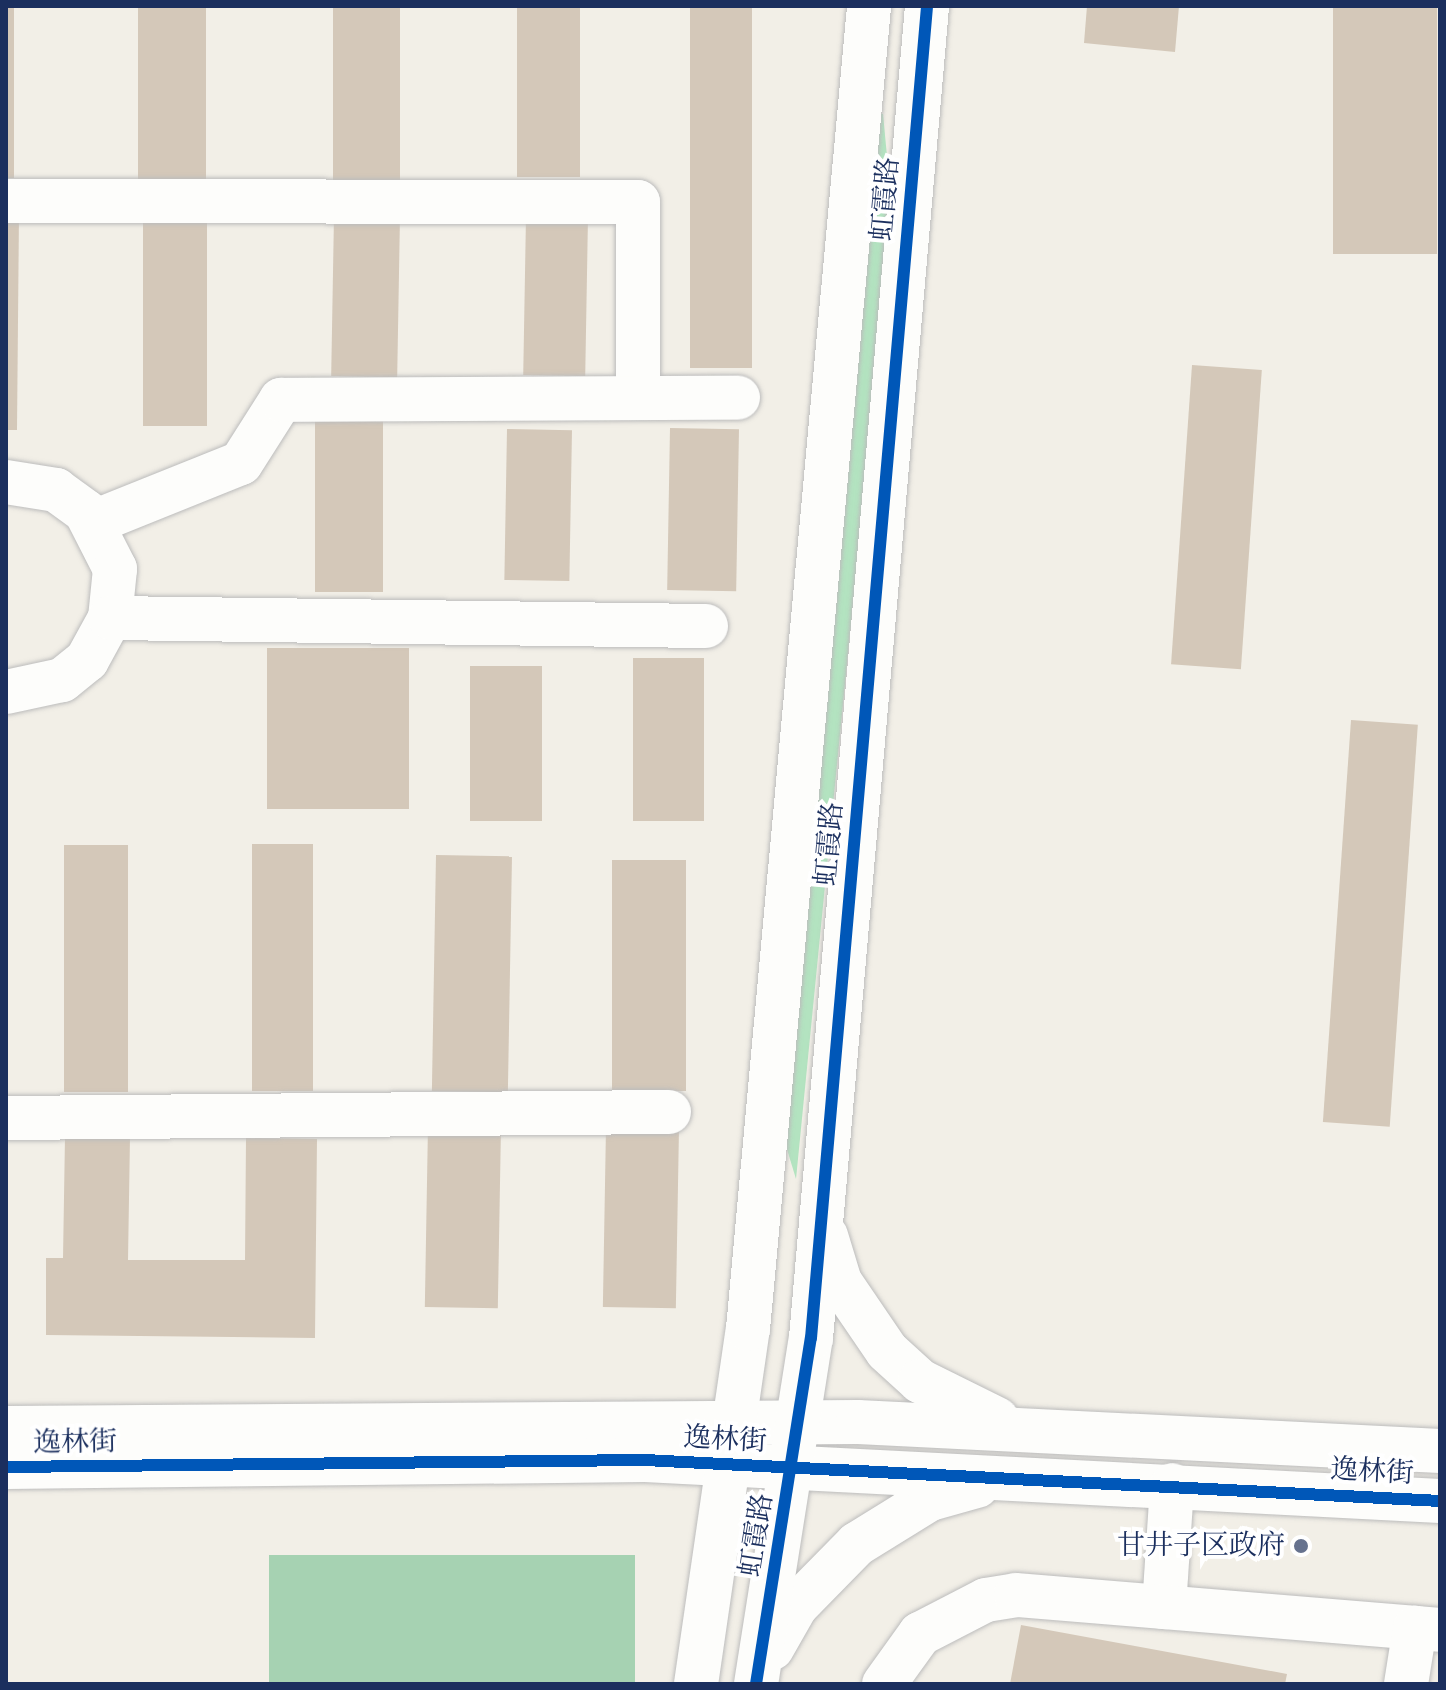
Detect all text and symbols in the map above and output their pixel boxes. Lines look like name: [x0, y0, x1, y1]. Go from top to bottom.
street label: 虹霞路: [866, 156, 906, 242]
street label: 虹霞路: [810, 801, 850, 887]
street label: 逸林街: [682, 1421, 768, 1459]
street label: 逸林街: [33, 1425, 117, 1461]
street label: 逸林街: [1329, 1453, 1415, 1491]
street label: 虹霞路: [734, 1491, 780, 1579]
place label: 甘井子区政府: [1117, 1529, 1285, 1563]
marker: 甘井子区政府: [1292, 1537, 1310, 1555]

